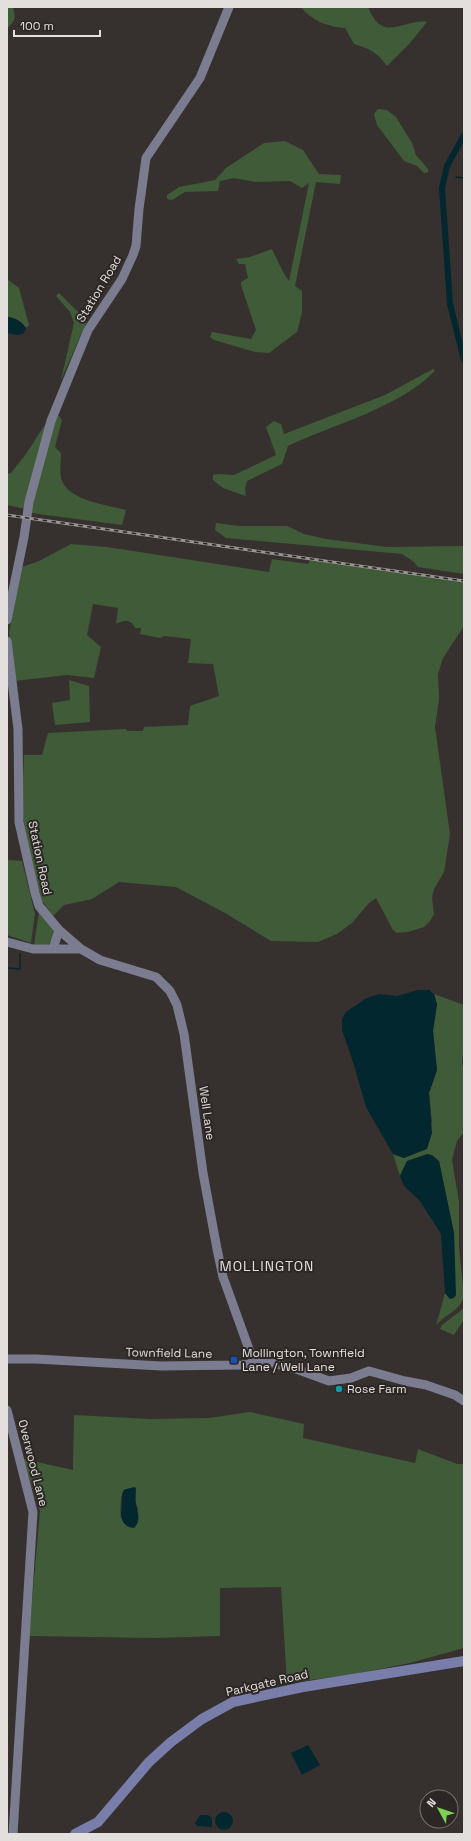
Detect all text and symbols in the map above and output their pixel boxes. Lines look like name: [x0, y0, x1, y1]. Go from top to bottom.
scale bar: [14, 12, 100, 38]
text: 100 m: [20, 18, 54, 34]
street label: Station Road: [73, 253, 125, 325]
street label: Station Road: [24, 820, 56, 896]
street label: Well Lane: [195, 1085, 219, 1141]
district label: MOLLINGTON: [220, 1257, 314, 1275]
street label: Townfield Lane: [126, 1344, 212, 1362]
place label: Mollington, Townfield Lane / Well Lane: [242, 1345, 365, 1375]
marker: Mollington, Townfield Lane / Well Lane: [229, 1355, 239, 1365]
place label: Rose Farm: [347, 1381, 407, 1397]
marker: Rose Farm: [334, 1384, 344, 1394]
street label: Overwood Lane: [14, 1418, 52, 1508]
street label: Parkgate Road: [224, 1666, 310, 1700]
north arrow: [419, 1789, 459, 1829]
text: N: [424, 1795, 439, 1810]

